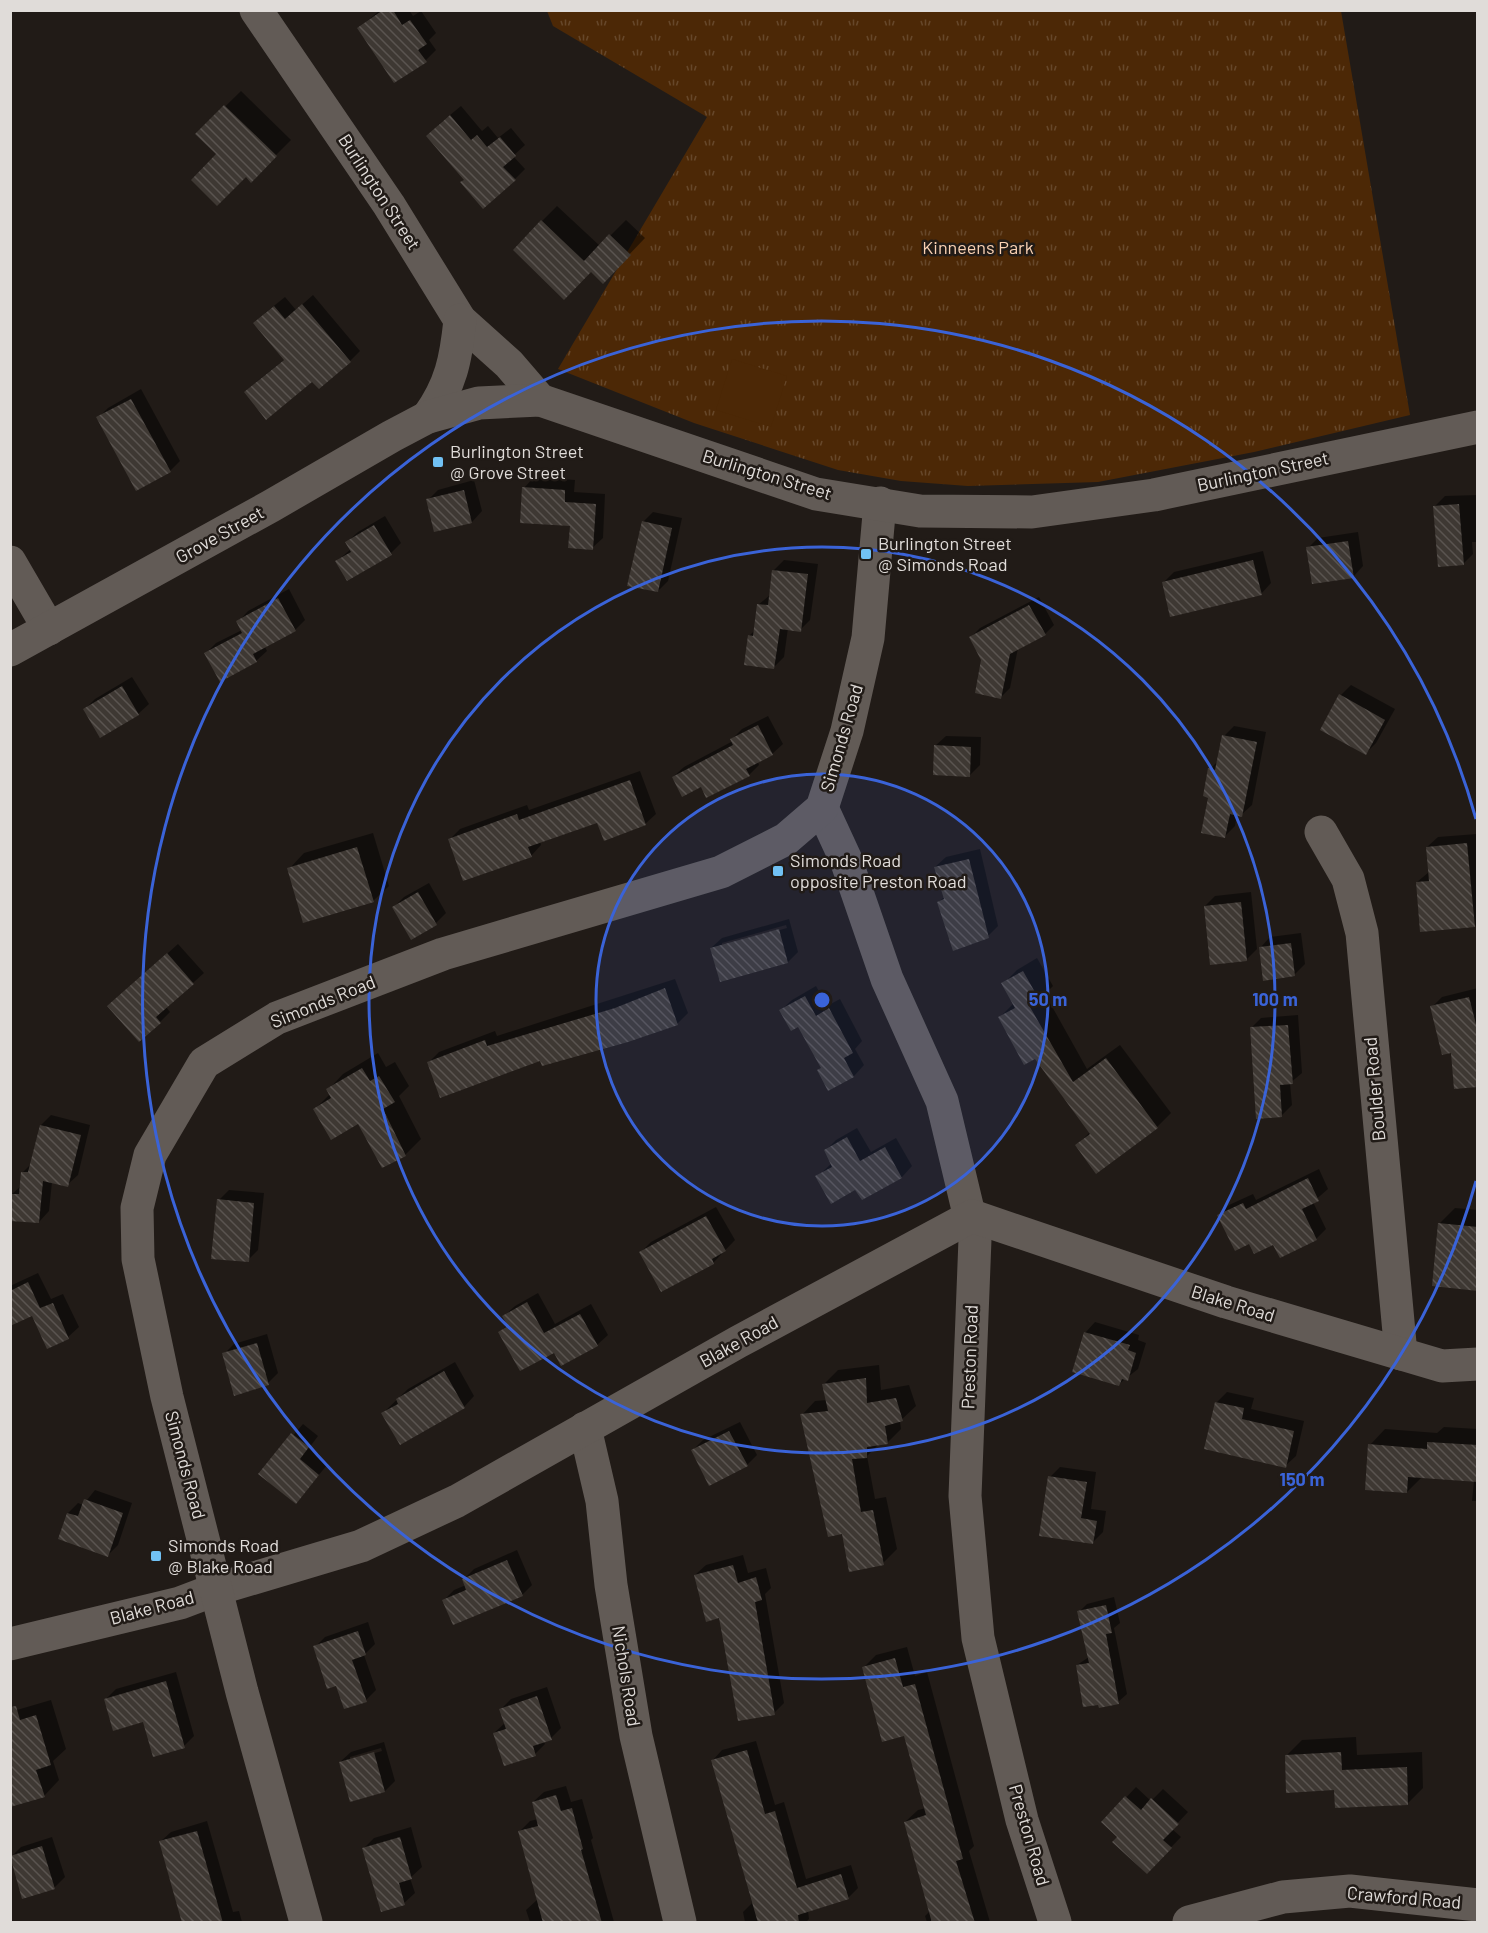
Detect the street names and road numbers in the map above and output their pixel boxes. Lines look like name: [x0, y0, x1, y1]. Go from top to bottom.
street label: Burlington Street: [334, 129, 426, 254]
street label: Burlington Street: [700, 444, 835, 504]
street label: Burlington Street: [1195, 446, 1331, 496]
street label: Grove Street: [172, 501, 267, 567]
street label: Simonds Road: [815, 681, 867, 794]
street label: Simonds Road: [267, 970, 378, 1032]
street label: Boulder Road: [1359, 1036, 1390, 1142]
street label: Blake Road: [1189, 1280, 1278, 1326]
street label: Preston Road: [956, 1304, 982, 1410]
street label: Blake Road: [695, 1311, 782, 1372]
street label: Simonds Road: [161, 1408, 211, 1521]
street label: Blake Road: [107, 1585, 196, 1629]
street label: Nichols Road: [608, 1624, 646, 1728]
street label: Preston Road: [1005, 1782, 1055, 1888]
street label: Crawford Road: [1346, 1881, 1462, 1913]

